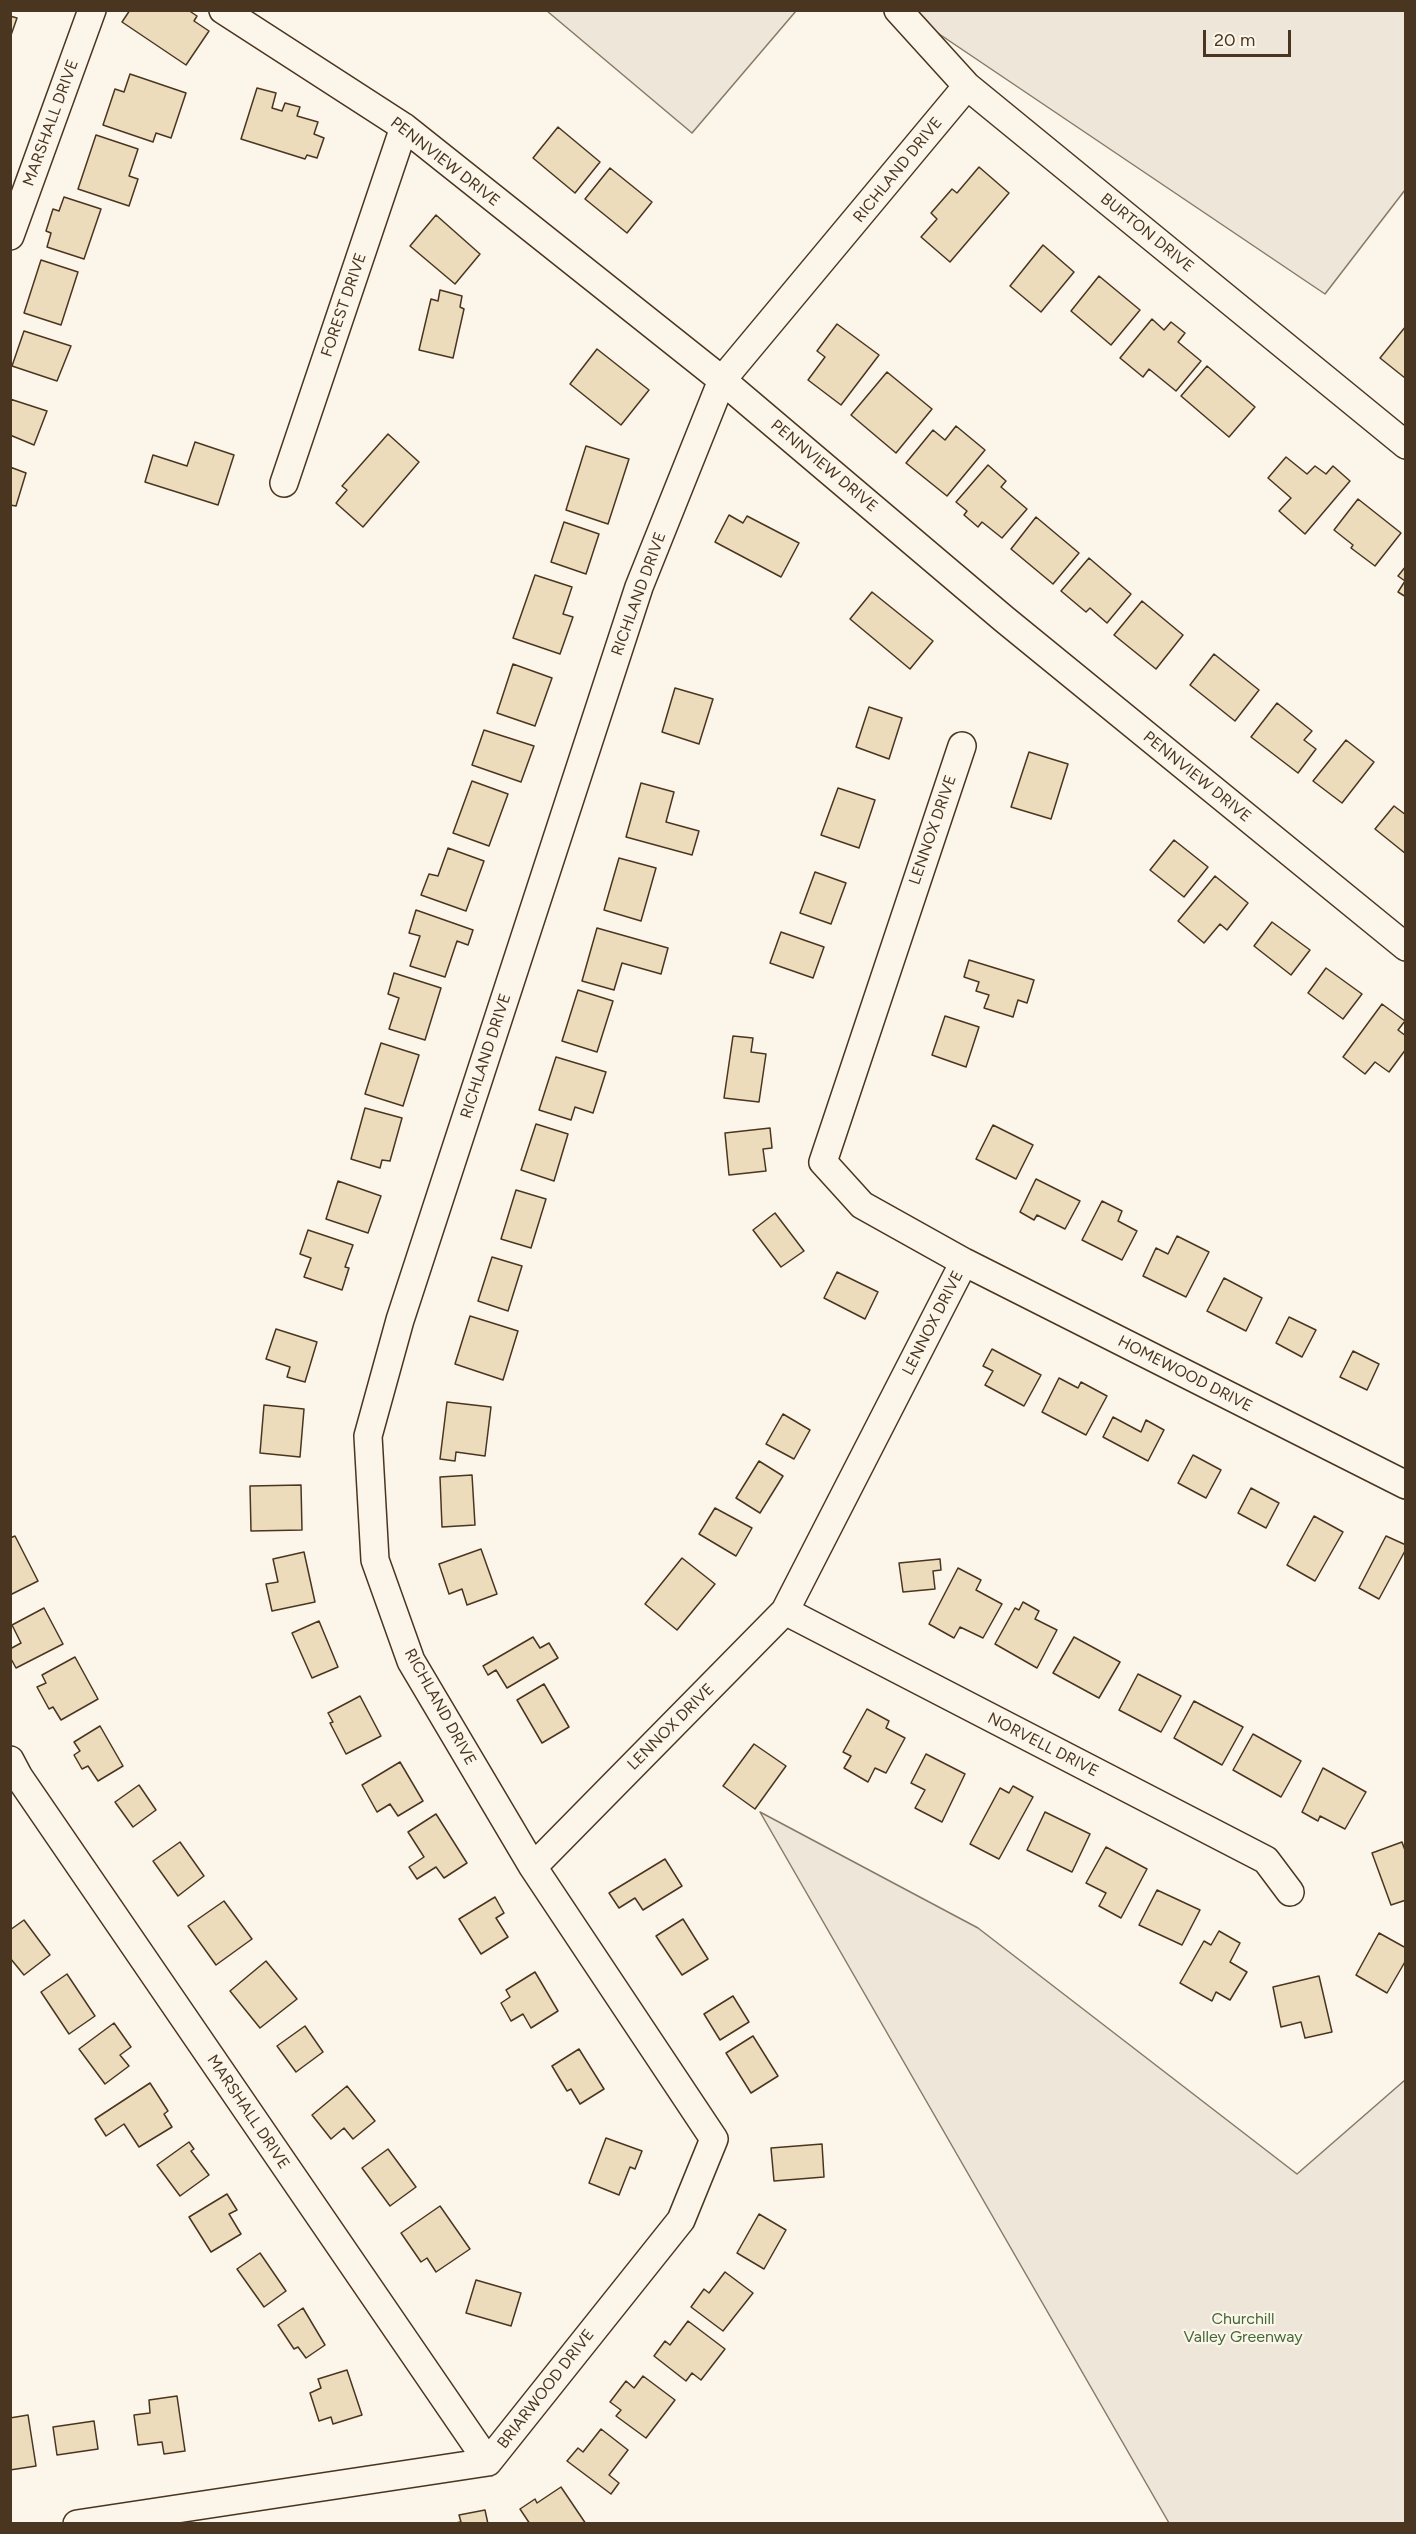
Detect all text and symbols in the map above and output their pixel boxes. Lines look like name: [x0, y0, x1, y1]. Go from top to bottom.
scale bar: [1206, 18, 1294, 56]
text: 20 m: [1214, 29, 1255, 51]
street label: MARSHALL DRIVE: [19, 57, 83, 189]
street label: PENNVIEW DRIVE: [386, 113, 504, 211]
street label: RICHLAND DRIVE: [850, 113, 946, 227]
street label: BURTON DRIVE: [1096, 189, 1198, 277]
street label: FOREST DRIVE: [317, 250, 371, 360]
street label: PENNVIEW DRIVE: [767, 416, 881, 516]
street label: RICHLAND DRIVE: [608, 529, 670, 659]
street label: PENNVIEW DRIVE: [1139, 727, 1255, 827]
street label: LENNOX DRIVE: [905, 773, 961, 887]
street label: RICHLAND DRIVE: [457, 991, 515, 1121]
street label: LENNOX DRIVE: [898, 1268, 968, 1378]
street label: HOMEWOOD DRIVE: [1114, 1332, 1256, 1416]
street label: RICHLAND DRIVE: [400, 1645, 480, 1769]
street label: LENNOX DRIVE: [624, 1680, 718, 1774]
street label: NORVELL DRIVE: [984, 1709, 1102, 1781]
street label: MARSHALL DRIVE: [203, 2051, 293, 2173]
park label: Churchill Valley Greenway: [1183, 2309, 1303, 2347]
street label: BRIARWOOD DRIVE: [493, 2326, 599, 2452]

